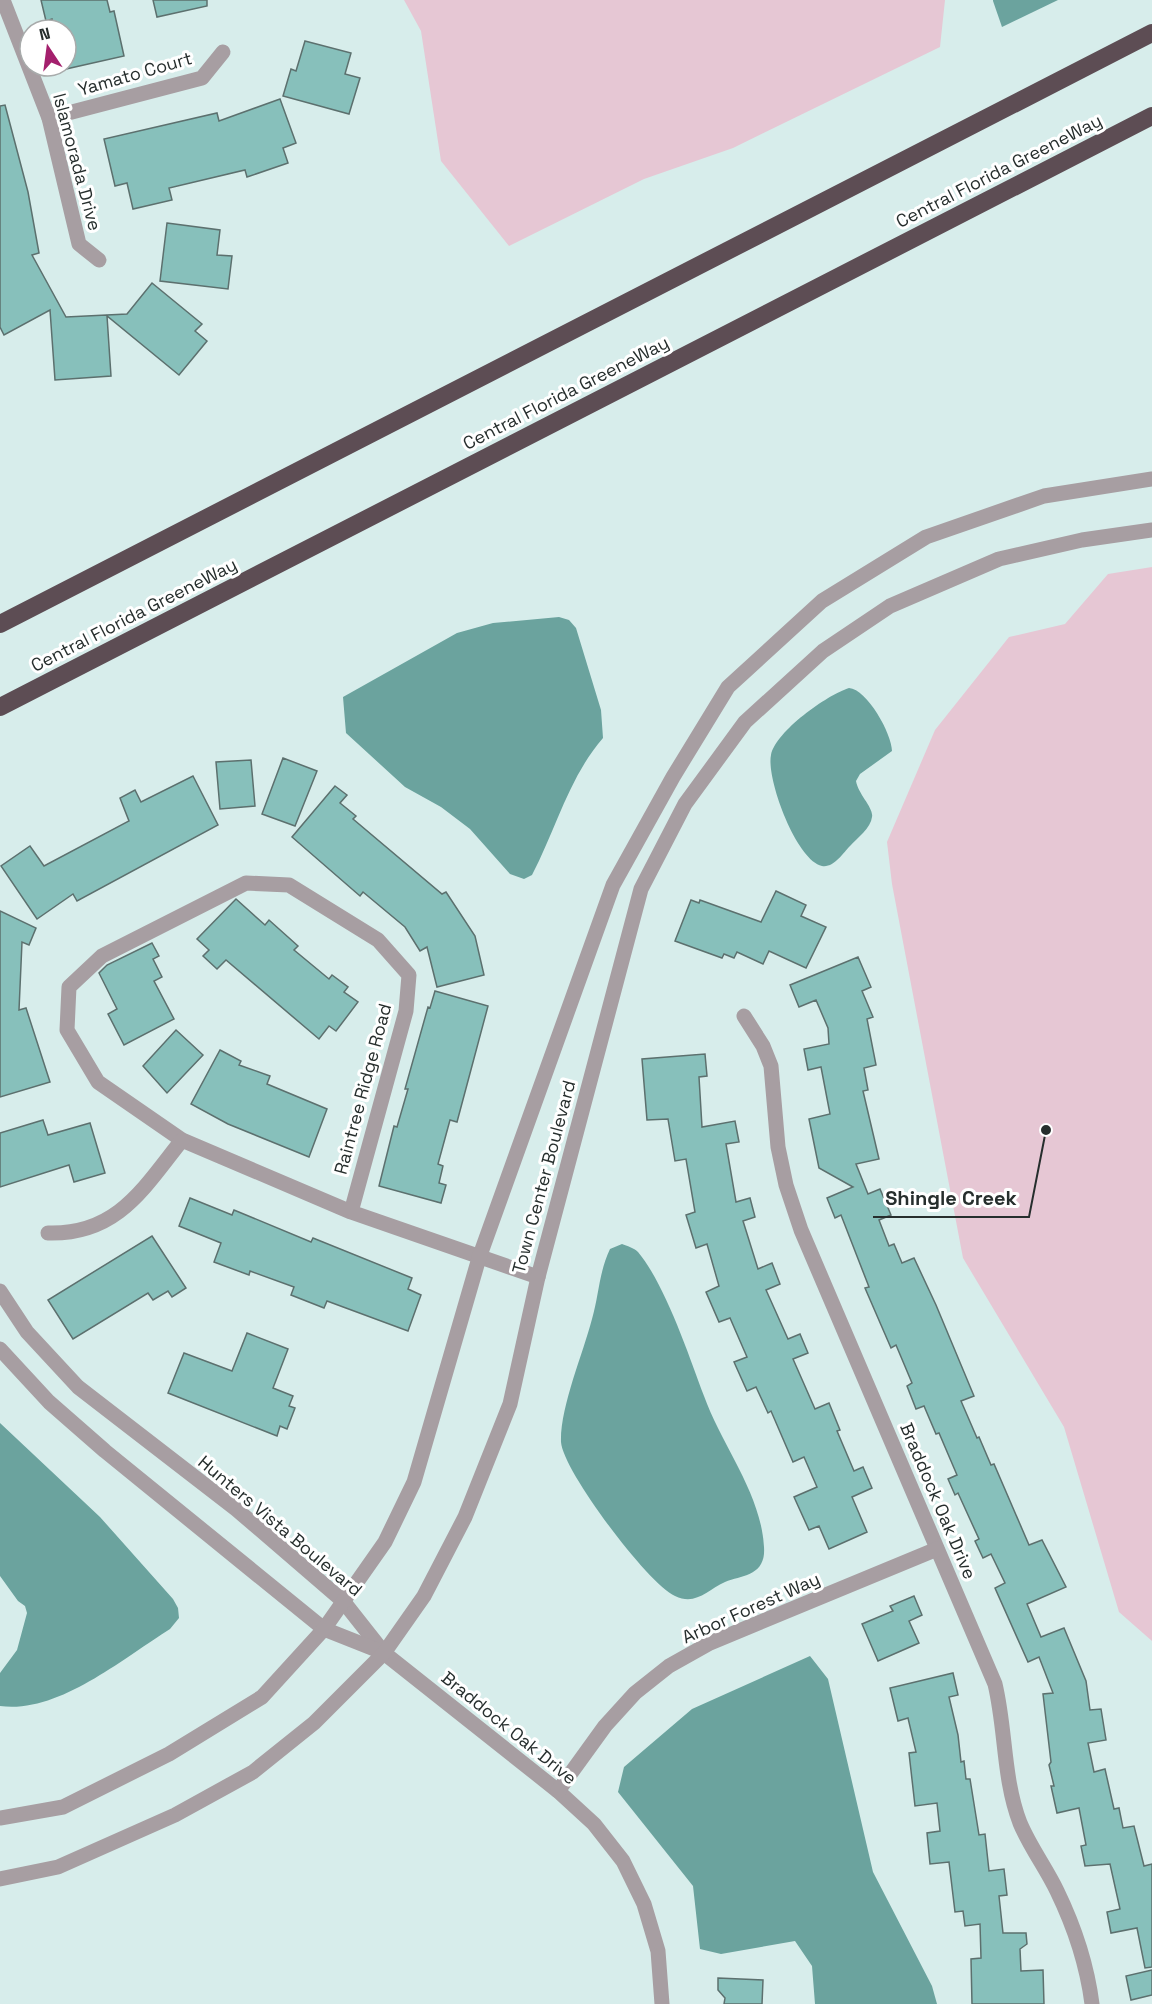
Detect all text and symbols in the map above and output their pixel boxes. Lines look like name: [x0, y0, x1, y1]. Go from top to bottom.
north arrow: [18, 18, 78, 78]
text: N: [37, 22, 52, 45]
street label: Yamato Court: [75, 46, 195, 101]
street label: Islamorada Drive: [48, 91, 107, 233]
street label: Central Florida GreeneWay: [892, 109, 1106, 233]
street label: Central Florida GreeneWay: [459, 331, 673, 455]
street label: Central Florida GreeneWay: [27, 553, 241, 677]
street label: Raintree Ridge Road: [329, 1001, 396, 1177]
street label: Town Center Boulevard: [507, 1078, 580, 1276]
callout: Shingle Creek: [873, 1179, 1029, 1217]
text: Shingle Creek: [885, 1185, 1017, 1211]
street label: Braddock Oak Drive: [895, 1419, 982, 1582]
street label: Hunters Vista Boulevard: [194, 1450, 367, 1601]
street label: Arbor Forest Way: [678, 1567, 823, 1648]
street label: Braddock Oak Drive: [437, 1666, 582, 1789]

